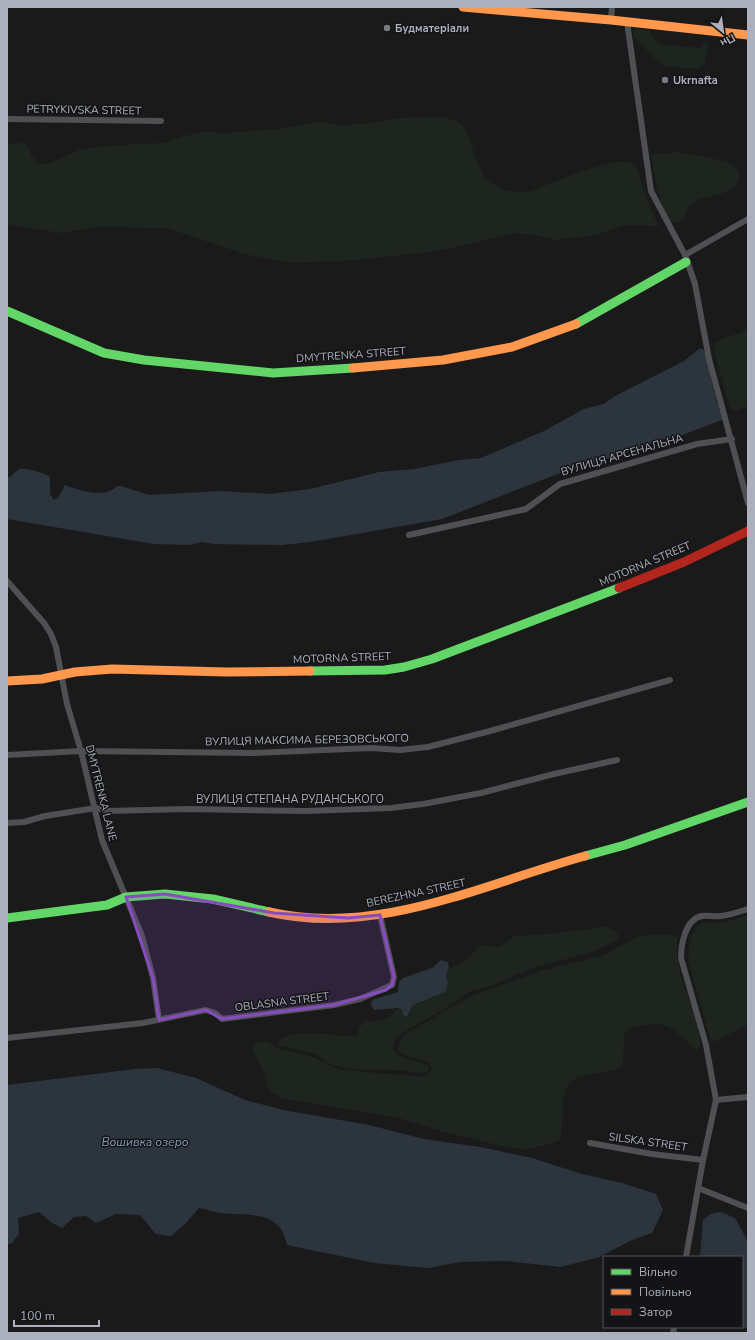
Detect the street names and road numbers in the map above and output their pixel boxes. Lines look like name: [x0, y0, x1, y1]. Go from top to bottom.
street label: PETRYKIVSKA STREET: [26, 101, 142, 119]
street label: DMYTRENKA STREET: [296, 344, 407, 366]
street label: ВУЛИЦЯ АРСЕНАЛЬНА: [559, 430, 685, 480]
street label: MOTORNA STREET: [597, 538, 693, 590]
street label: MOTORNA STREET: [293, 649, 392, 667]
street label: ВУЛИЦЯ МАКСИМА БЕРЕЗОВСЬКОГО: [205, 731, 409, 749]
street label: DMYTRENKA LANE: [82, 743, 120, 843]
street label: ВУЛИЦЯ СТЕПАНА РУДАНСЬКОГО: [196, 792, 384, 807]
street label: BEREZHNA STREET: [365, 875, 467, 911]
street label: OBLASNA STREET: [234, 989, 331, 1015]
street label: SILSKA STREET: [608, 1129, 689, 1155]

